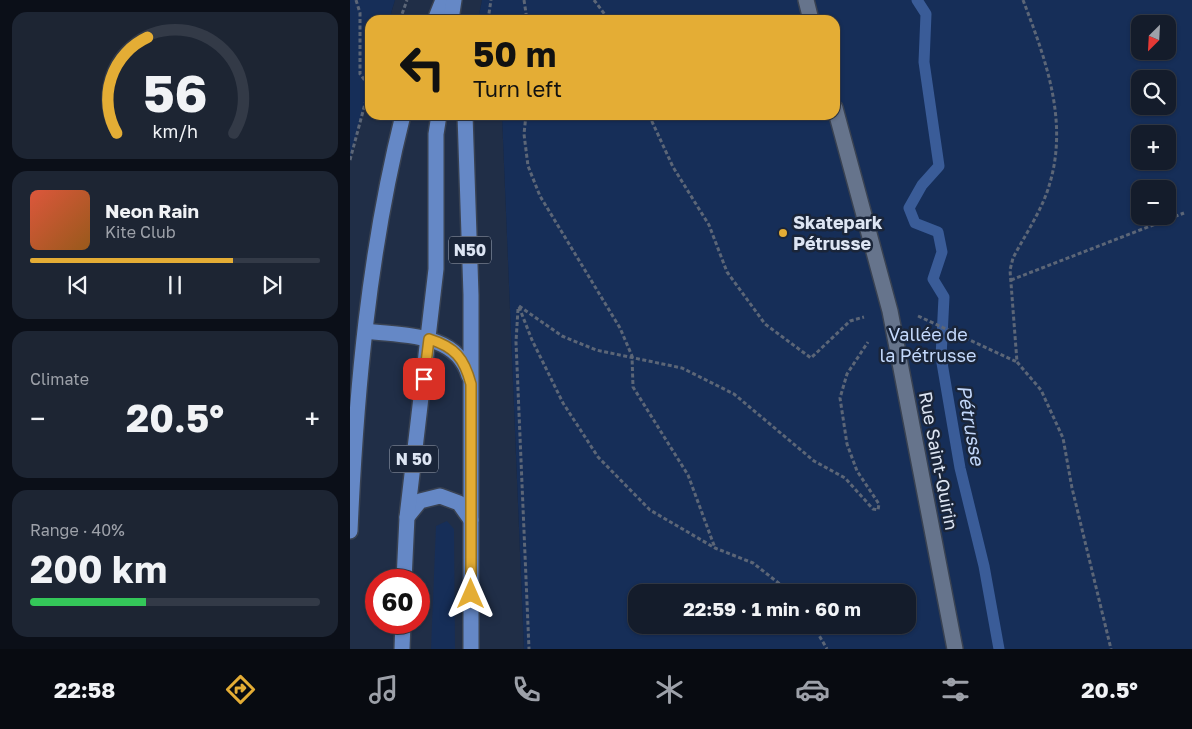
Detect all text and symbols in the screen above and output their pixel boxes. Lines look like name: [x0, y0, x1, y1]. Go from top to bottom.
north arrow: [1131, 15, 1176, 60]
map controls: [1131, 15, 1176, 225]
text: 50 m: [473, 33, 556, 75]
icon: left: [390, 35, 455, 100]
text: 56: [143, 61, 207, 123]
button: search: [1131, 70, 1176, 115]
text: Turn left: [473, 75, 562, 102]
text: km/h: [152, 120, 198, 142]
button: +: [1131, 125, 1176, 170]
button: −: [1131, 180, 1176, 225]
text: Neon Rain: [105, 199, 199, 222]
place label: Skatepark Pétrusse: [793, 211, 883, 254]
text: Kite Club: [105, 222, 176, 242]
marker: Skatepark Pétrusse: [777, 227, 789, 239]
road number: N50: [449, 236, 491, 264]
icon: previous: [64, 271, 92, 299]
icon: pause: [161, 271, 189, 299]
icon: next: [258, 271, 286, 299]
park label: Vallée de la Pétrusse: [879, 323, 977, 366]
pin: [403, 358, 445, 400]
icon: arrive: [410, 365, 438, 393]
text: Climate: [30, 369, 89, 389]
water label: Pétrusse: [953, 383, 990, 469]
street label: Rue Saint-Quirin: [915, 390, 963, 532]
text: 20.5°: [126, 395, 224, 440]
text: −: [30, 402, 45, 435]
text: +: [305, 402, 320, 435]
road number: N 50: [390, 446, 438, 472]
text: Range · 40%: [30, 520, 125, 540]
text: 200 km: [30, 546, 167, 591]
position arrow: [444, 567, 496, 619]
speed limit sign: 60: [365, 569, 430, 634]
text: 22:59 · 1 min · 60 m: [683, 597, 861, 620]
icon: directions: [223, 672, 258, 707]
icon: music: [366, 672, 401, 707]
icon: phone: [509, 672, 544, 707]
icon: climate: [652, 672, 687, 707]
icon: car: [795, 672, 830, 707]
icon: filters: [938, 672, 973, 707]
text: 22:58: [54, 676, 115, 703]
text: 20.5°: [1081, 676, 1138, 703]

